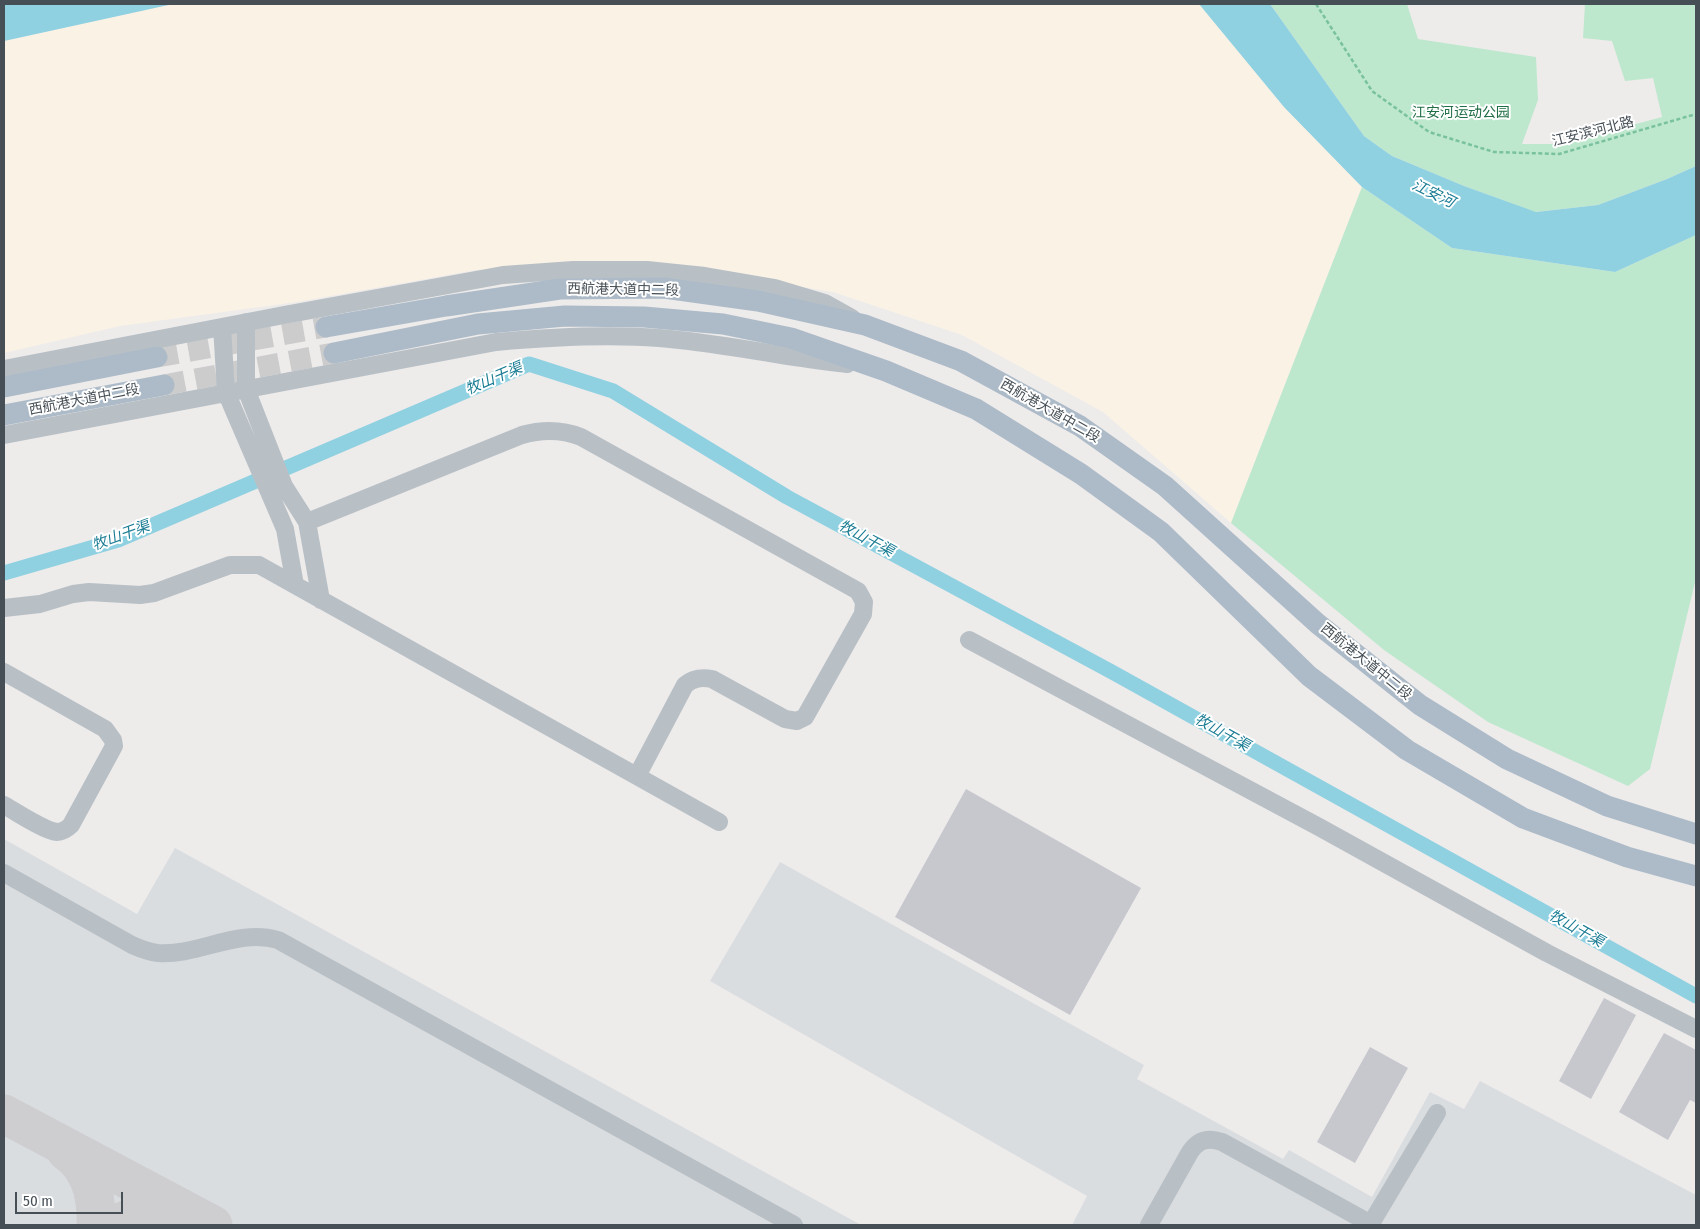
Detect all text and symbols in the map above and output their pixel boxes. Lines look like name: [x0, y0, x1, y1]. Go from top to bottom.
park label: 江安河运动公园: [1412, 105, 1510, 121]
street label: 江安滨河北路: [1550, 114, 1636, 150]
water label: 江安河: [1409, 176, 1457, 212]
street label: 西航港大道中二段: [567, 281, 679, 299]
water label: 牧山干渠: [463, 359, 525, 399]
street label: 西航港大道中二段: [997, 376, 1103, 446]
street label: 西航港大道中二段: [27, 381, 141, 419]
water label: 牧山干渠: [90, 517, 152, 555]
water label: 牧山干渠: [835, 517, 897, 561]
street label: 西航港大道中二段: [1317, 620, 1415, 704]
water label: 牧山干渠: [1191, 711, 1253, 755]
water label: 牧山干渠: [1545, 907, 1607, 951]
scale bar: [18, 1182, 125, 1214]
text: 50 m: [23, 1192, 53, 1210]

